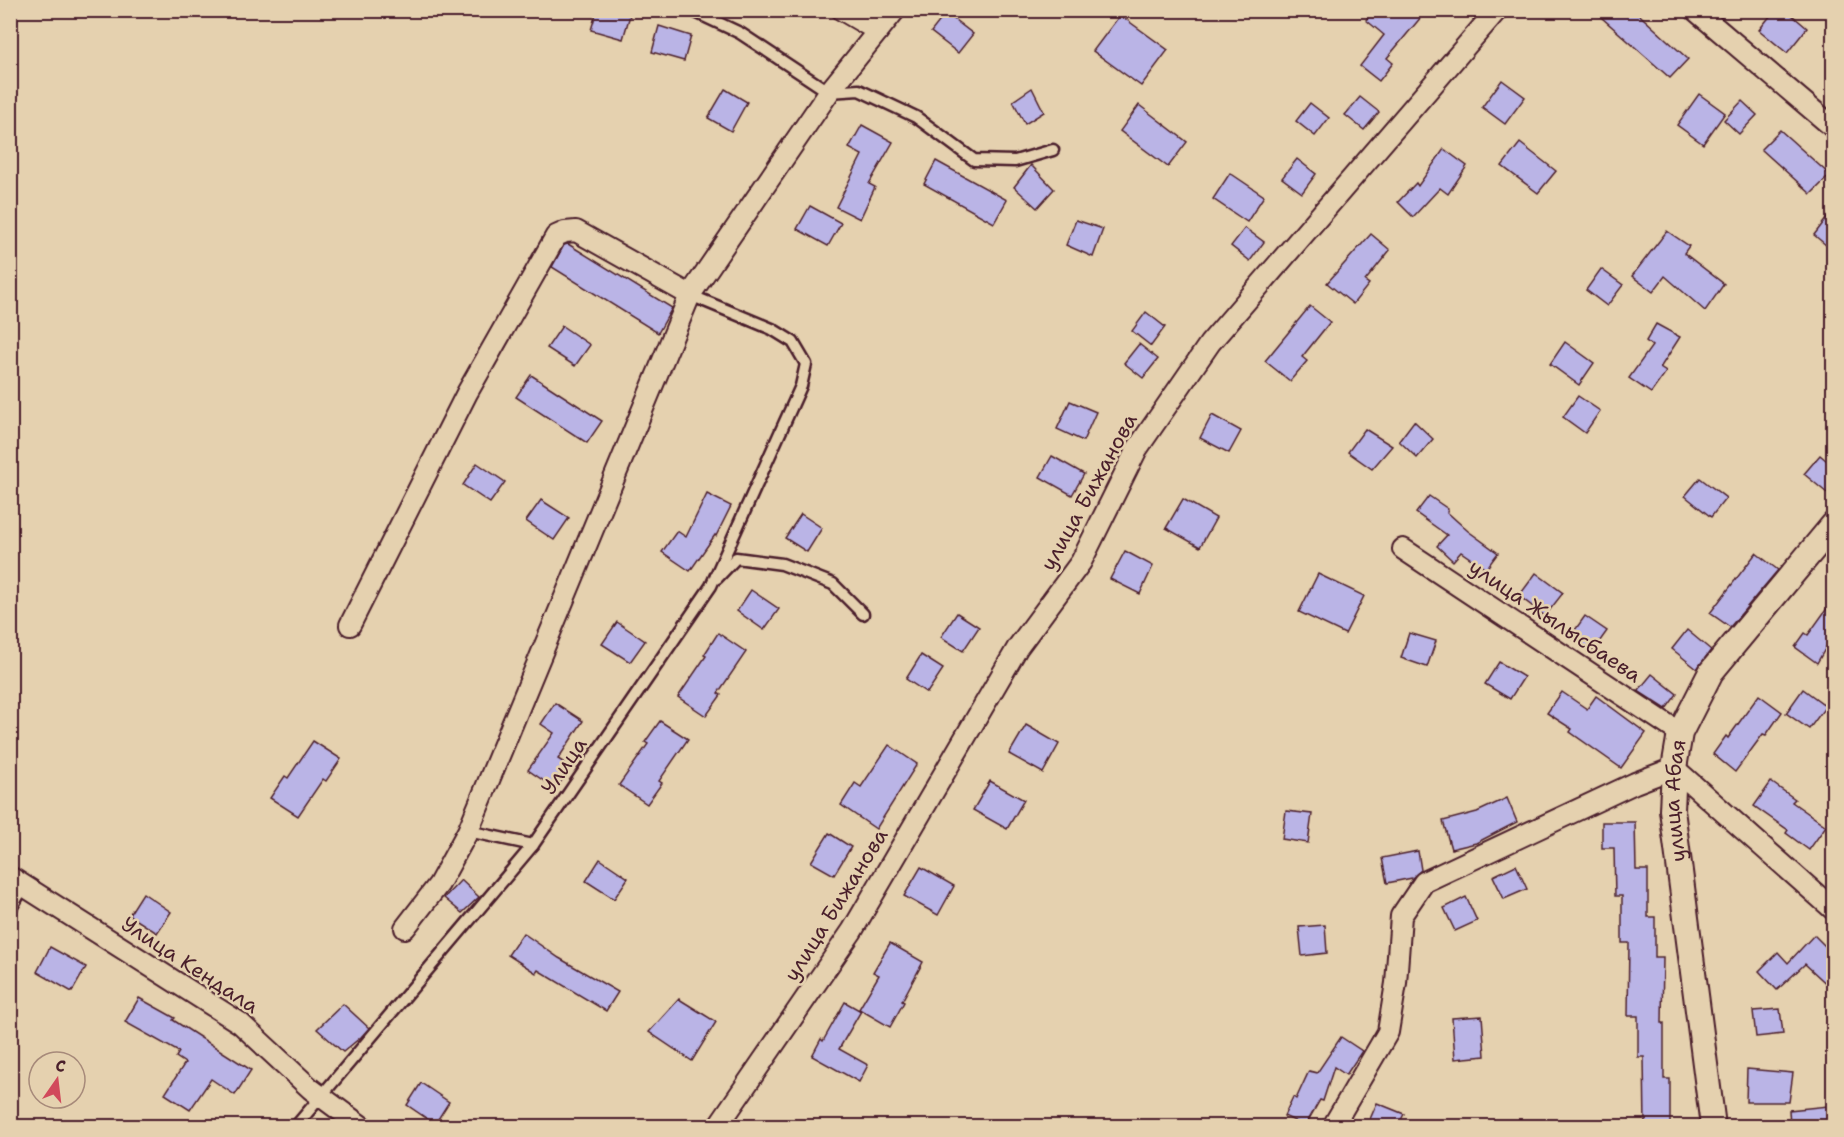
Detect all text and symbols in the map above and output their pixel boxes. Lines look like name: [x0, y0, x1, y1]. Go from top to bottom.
street label: улица Бижанова: [1034, 408, 1144, 576]
street label: улица Жылысбаева: [1463, 553, 1647, 689]
street label: Улица: [535, 732, 593, 800]
street label: улица Абая: [1658, 737, 1693, 864]
street label: улица Бижанова: [778, 823, 894, 987]
street label: Улица Кендала: [116, 910, 264, 1020]
north arrow: [27, 1050, 87, 1110]
text: С: [53, 1055, 68, 1077]

